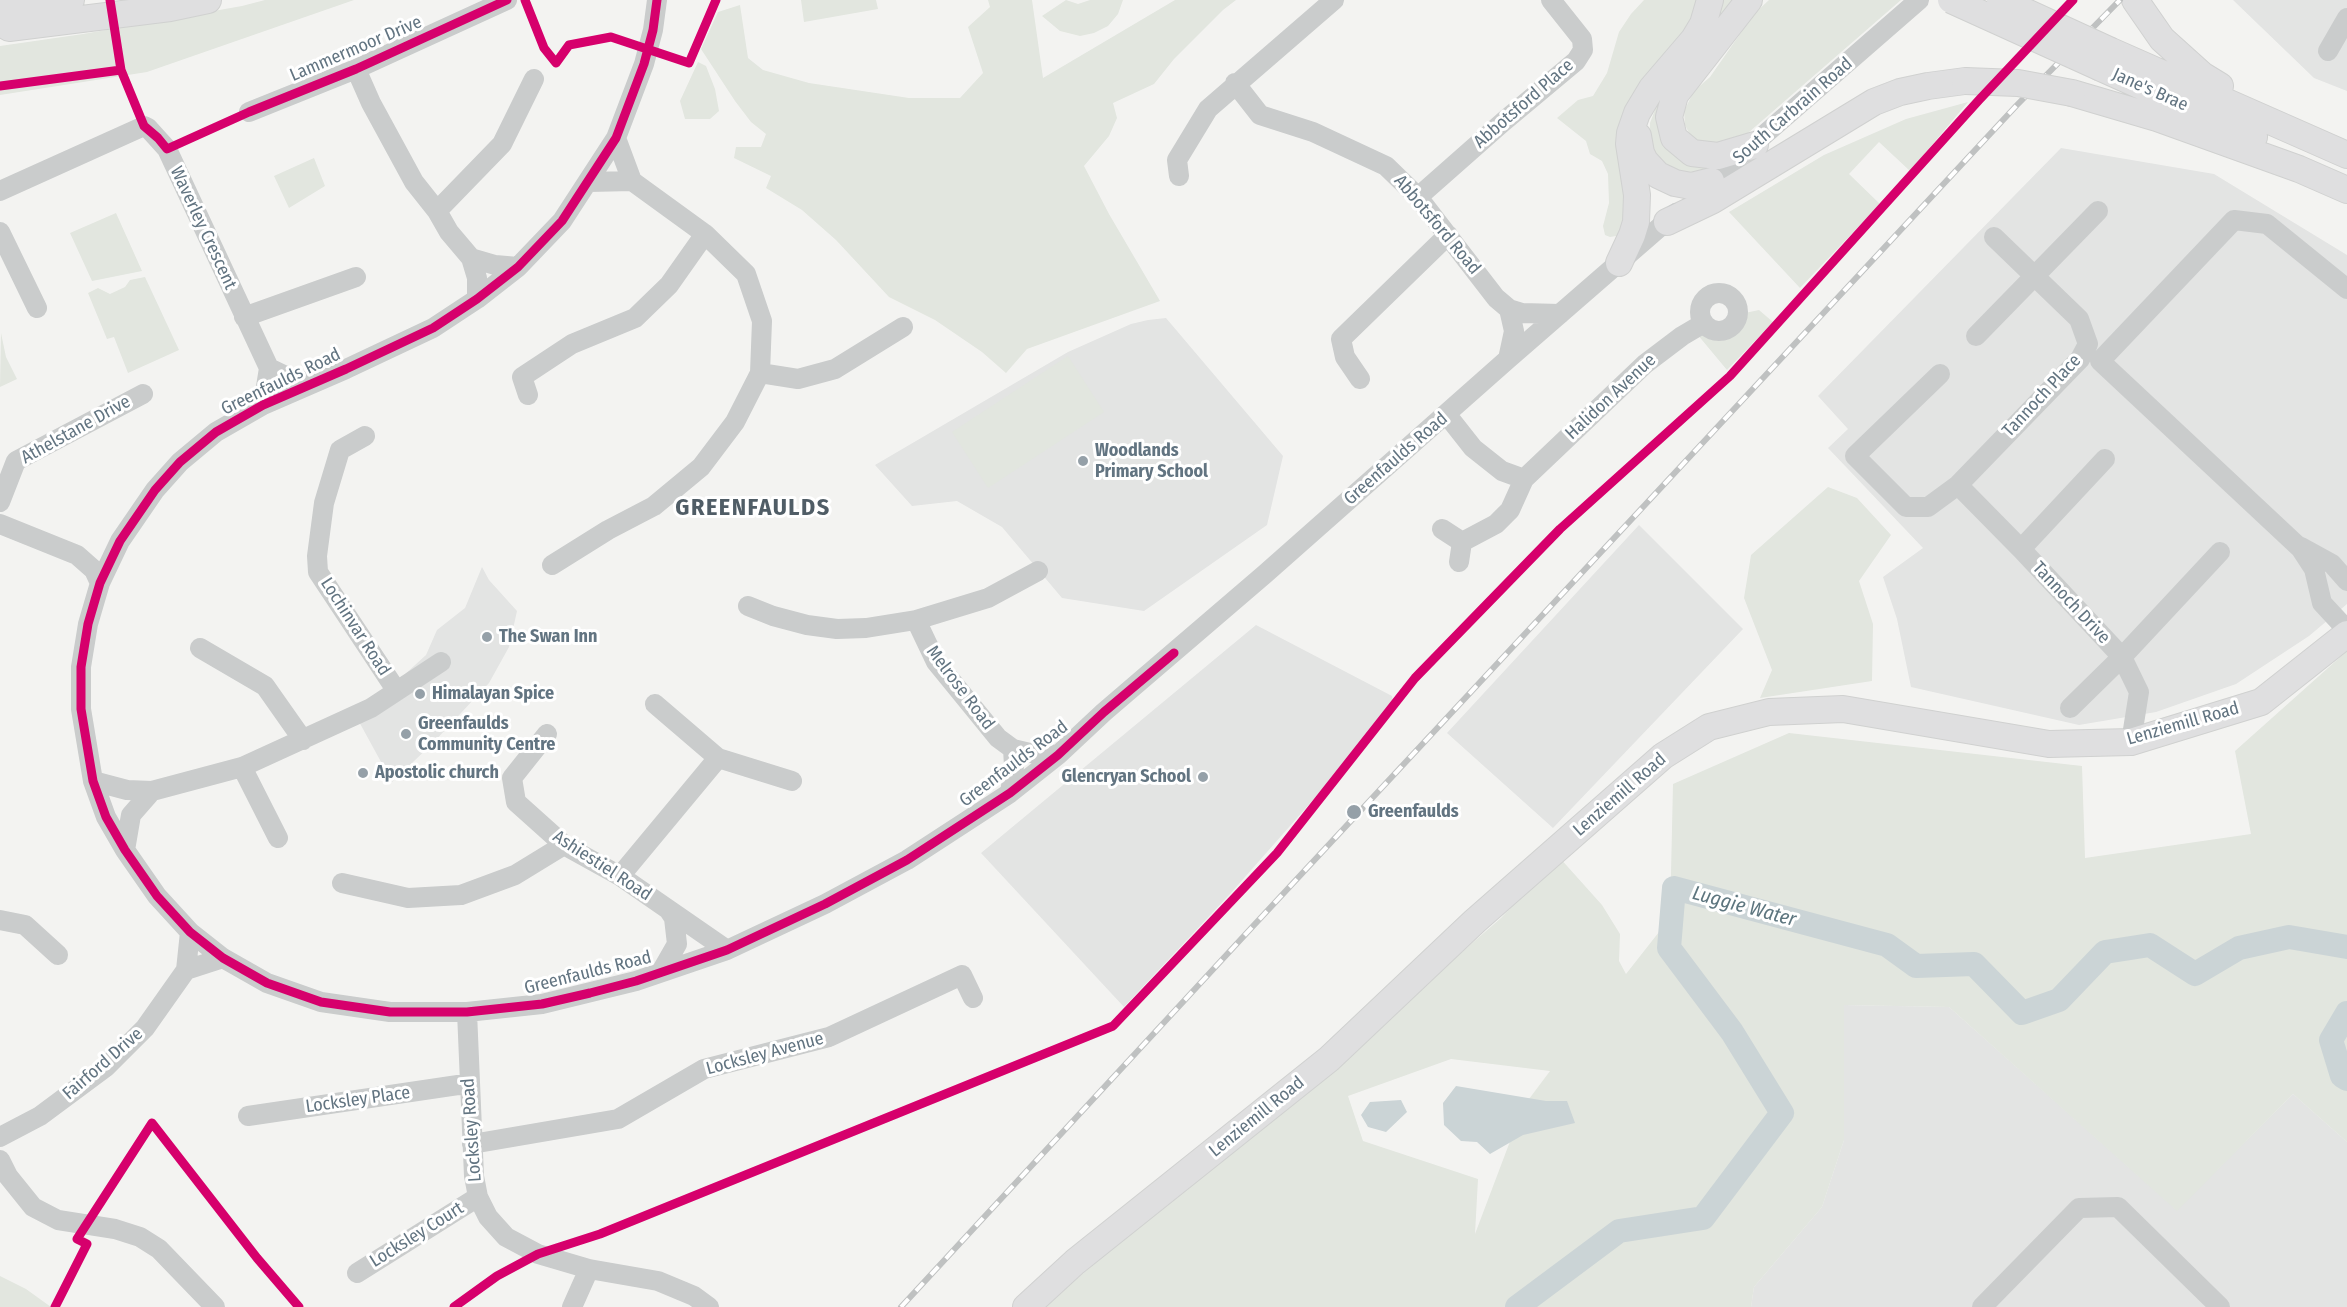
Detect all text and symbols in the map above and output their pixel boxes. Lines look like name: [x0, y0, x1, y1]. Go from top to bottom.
street label: Lammermoor Drive: [287, 12, 425, 86]
street label: South Carbrain Road: [1729, 53, 1857, 169]
street label: Abbotsford Place: [1470, 55, 1578, 153]
street label: Jane's Brae: [2109, 64, 2191, 116]
street label: Waverley Crescent: [165, 163, 241, 293]
street label: Abbotsford Road: [1389, 171, 1485, 279]
street label: Greenfaulds Road: [218, 344, 344, 420]
street label: Halidon Avenue: [1561, 350, 1661, 444]
street label: Tannoch Place: [1998, 350, 2086, 442]
street label: Athelstane Drive: [18, 391, 134, 469]
street label: Greenfaulds Road: [1340, 408, 1452, 510]
place label: Woodlands Primary School: [1095, 440, 1208, 482]
marker: Woodlands Primary School: [1076, 454, 1090, 468]
district label: GREENFAULDS: [675, 494, 831, 522]
street label: Tannoch Drive: [2028, 558, 2114, 648]
street label: Lochinvar Road: [315, 574, 395, 680]
place label: The Swan Inn: [499, 626, 597, 648]
marker: The Swan Inn: [480, 630, 494, 644]
street label: Melrose Road: [921, 642, 999, 734]
place label: Himalayan Spice: [432, 683, 554, 705]
marker: Himalayan Spice: [413, 687, 427, 701]
street label: Lenziemill Road: [2124, 698, 2242, 750]
place label: Greenfaulds Community Centre: [418, 713, 555, 756]
street label: Greenfaulds Road: [955, 716, 1073, 812]
marker: Greenfaulds Community Centre: [399, 727, 413, 741]
street label: Lenziemill Road: [1569, 749, 1671, 841]
place label: Apostolic church: [375, 762, 499, 784]
marker: Apostolic church: [356, 766, 370, 780]
place label: Glencryan School: [1061, 766, 1191, 788]
marker: Glencryan School: [1196, 770, 1210, 784]
place label: Greenfaulds: [1368, 801, 1459, 823]
marker: Greenfaulds: [1345, 803, 1363, 821]
street label: Ashiestiel Road: [549, 826, 655, 906]
water label: Luggie Water: [1689, 882, 1799, 932]
street label: Greenfaulds Road: [522, 947, 654, 999]
street label: Fairford Drive: [59, 1023, 147, 1105]
street label: Locksley Avenue: [704, 1028, 826, 1080]
street label: Lenziemill Road: [1205, 1072, 1309, 1162]
street label: Locksley Road: [458, 1077, 486, 1183]
street label: Locksley Place: [304, 1082, 412, 1118]
street label: Locksley Court: [366, 1198, 468, 1272]

